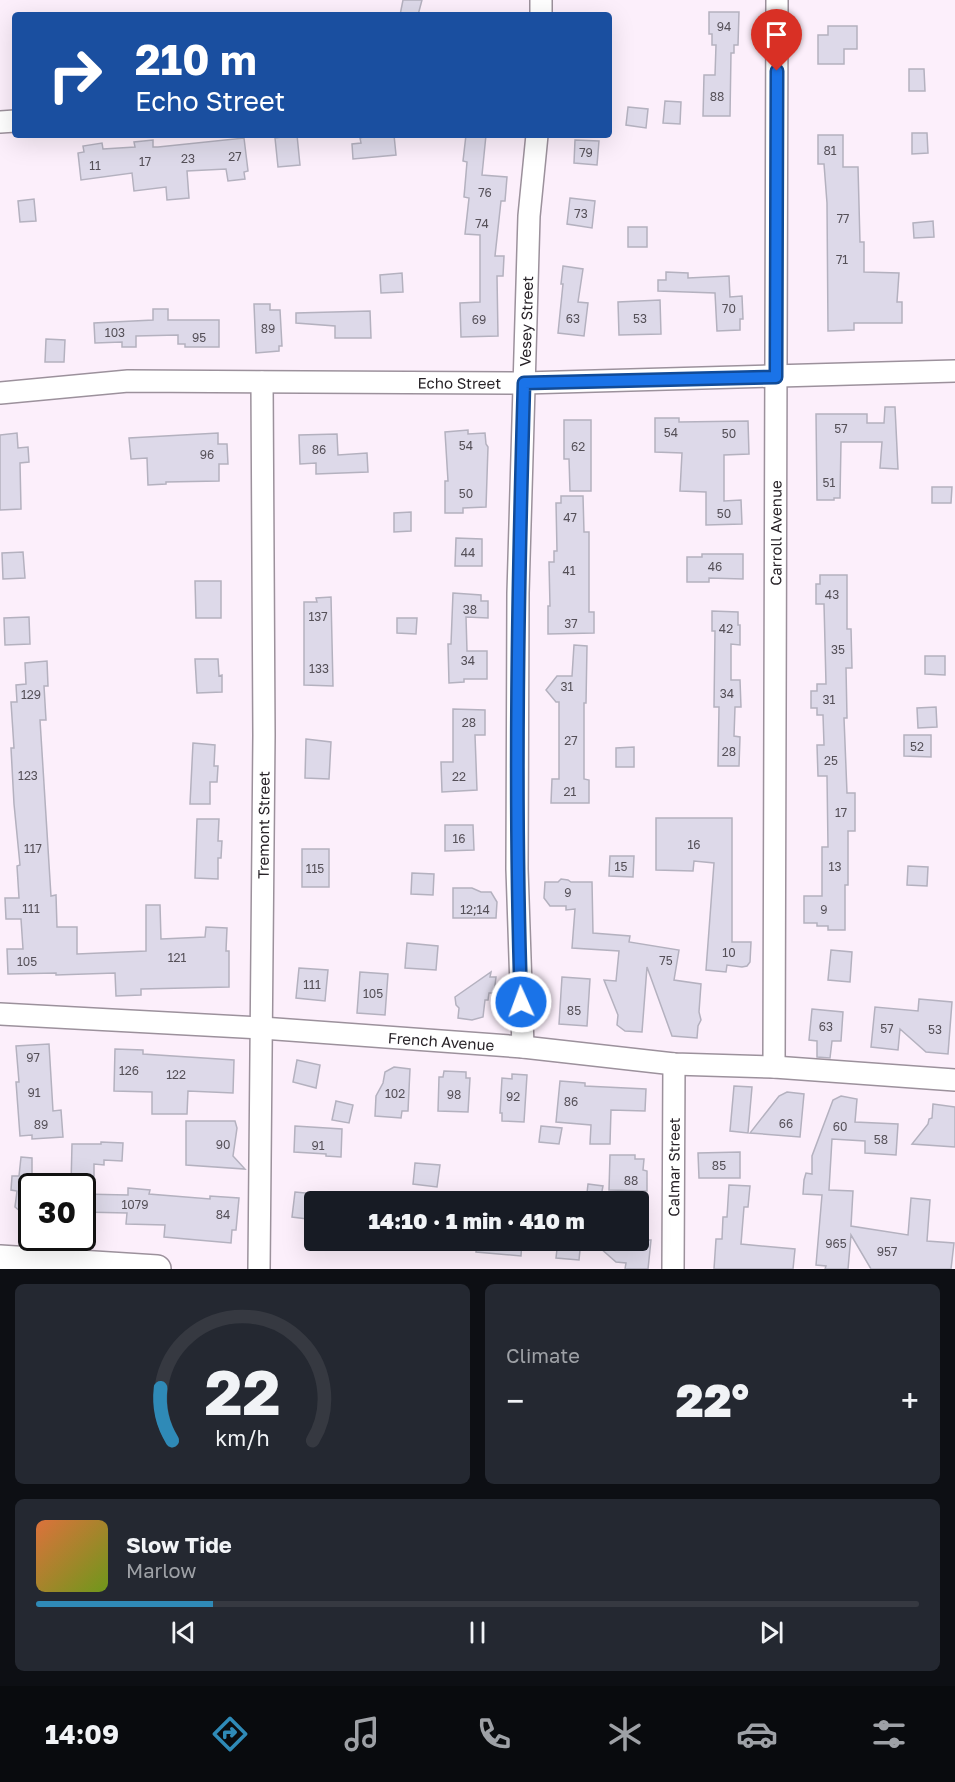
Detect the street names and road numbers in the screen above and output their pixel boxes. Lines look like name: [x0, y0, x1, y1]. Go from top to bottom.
street label: Vesey Street: [516, 276, 536, 367]
street label: Echo Street: [418, 373, 501, 392]
street label: Carroll Avenue: [766, 480, 785, 586]
street label: Tremont Street: [254, 771, 273, 879]
street label: French Avenue: [387, 1028, 495, 1054]
street label: Calmar Street: [664, 1117, 683, 1217]

